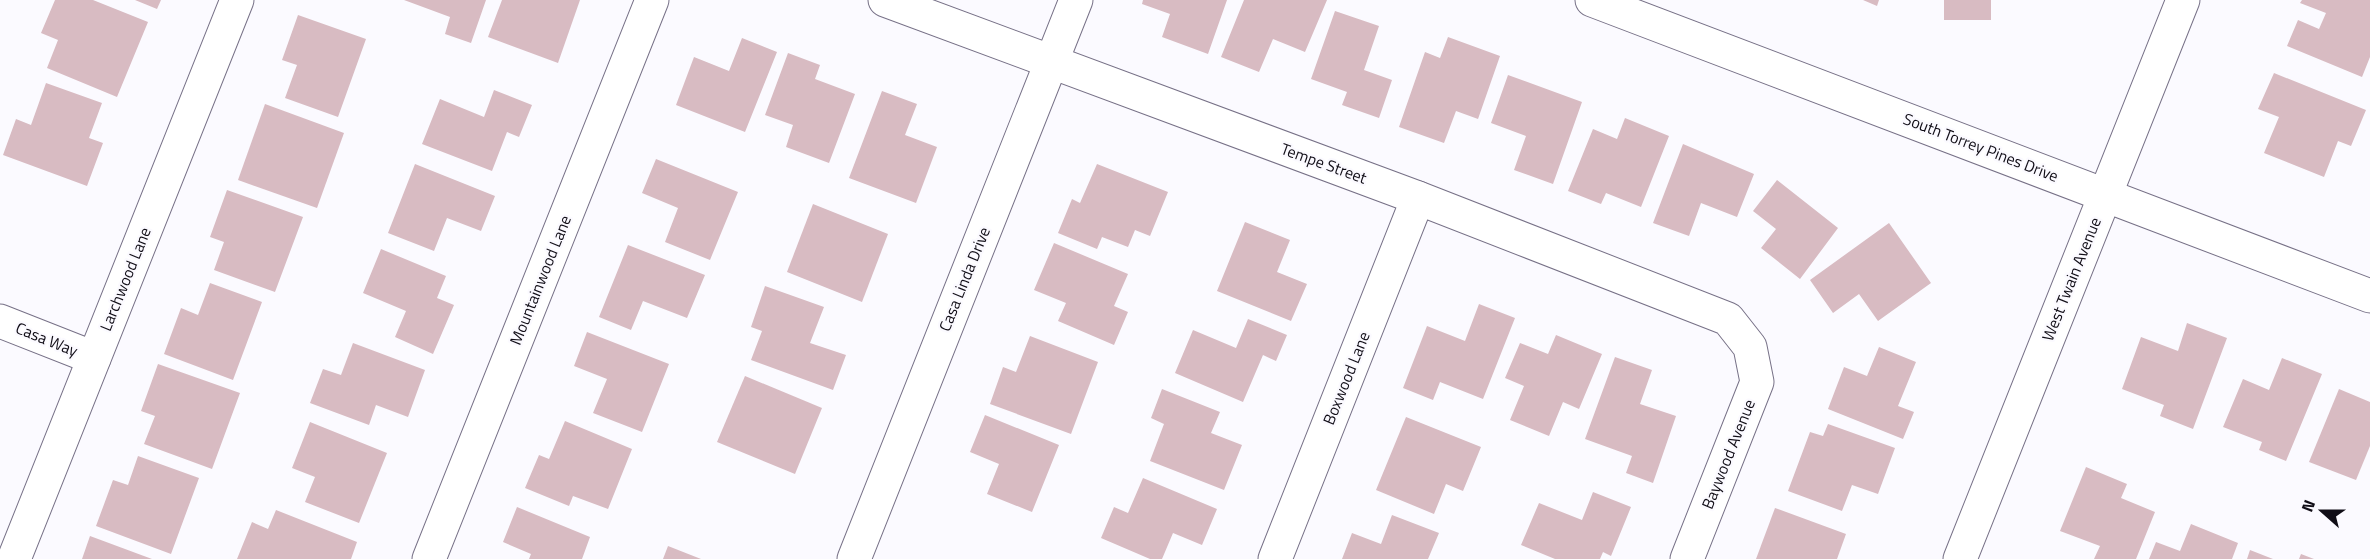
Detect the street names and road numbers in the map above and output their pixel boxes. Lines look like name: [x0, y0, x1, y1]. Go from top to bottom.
street label: South Torrey Pines Drive: [1900, 106, 2062, 188]
street label: Tempe Street: [1278, 136, 1371, 190]
street label: Mountainwood Lane: [503, 212, 577, 348]
street label: West Twain Avenue: [2035, 213, 2107, 345]
street label: Casa Linda Drive: [932, 223, 996, 335]
street label: Larchwood Lane: [93, 224, 157, 334]
street label: Casa Way: [12, 316, 82, 362]
street label: Boxwood Lane: [1316, 328, 1376, 428]
street label: Baywood Avenue: [1695, 395, 1761, 513]

